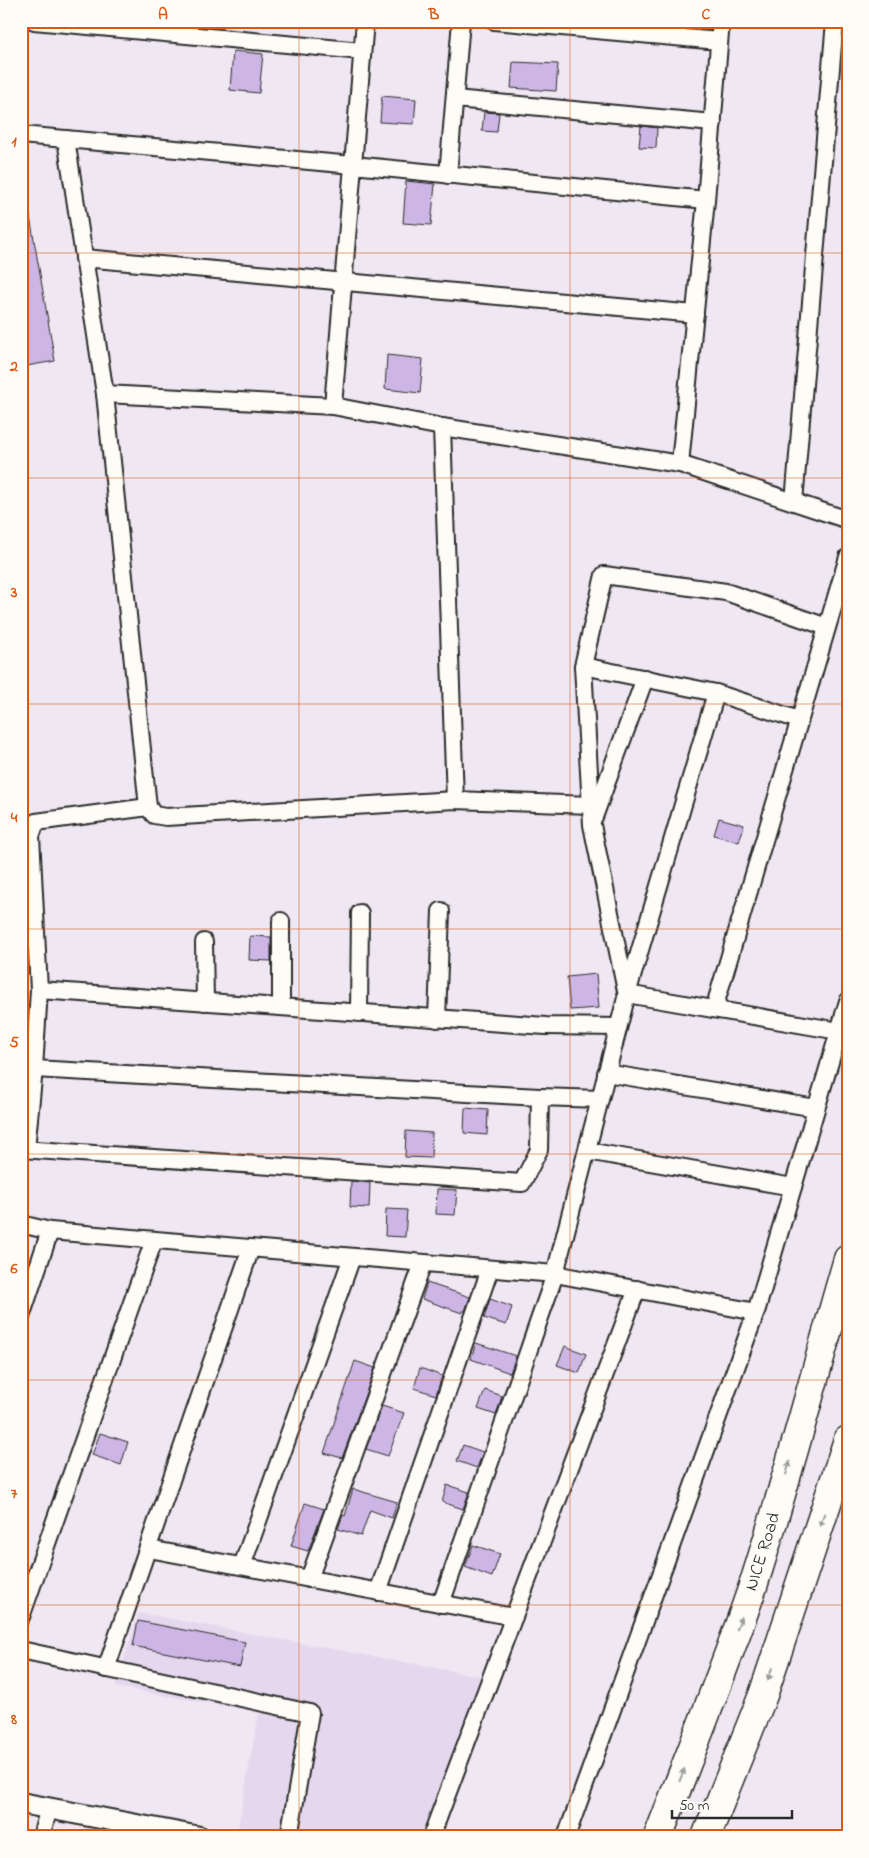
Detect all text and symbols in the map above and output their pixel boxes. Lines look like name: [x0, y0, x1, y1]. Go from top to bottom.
text: A: [158, 3, 168, 27]
text: B: [428, 3, 440, 27]
text: C: [702, 3, 711, 27]
text: 1: [11, 130, 17, 154]
text: 2: [9, 355, 18, 379]
text: 3: [10, 581, 18, 605]
text: 4: [10, 806, 18, 830]
text: 5: [9, 1031, 19, 1055]
text: 6: [9, 1257, 18, 1281]
one-way arrow: [784, 1461, 792, 1476]
text: 7: [11, 1482, 18, 1506]
street label: NICE Road: [739, 1510, 788, 1595]
one-way arrow: [817, 1512, 825, 1527]
one-way arrow: [735, 1615, 743, 1630]
one-way arrow: [766, 1666, 773, 1681]
text: 8: [10, 1708, 17, 1732]
one-way arrow: [678, 1767, 686, 1782]
scale bar: [672, 1788, 792, 1820]
text: 50 m: [679, 1795, 710, 1817]

